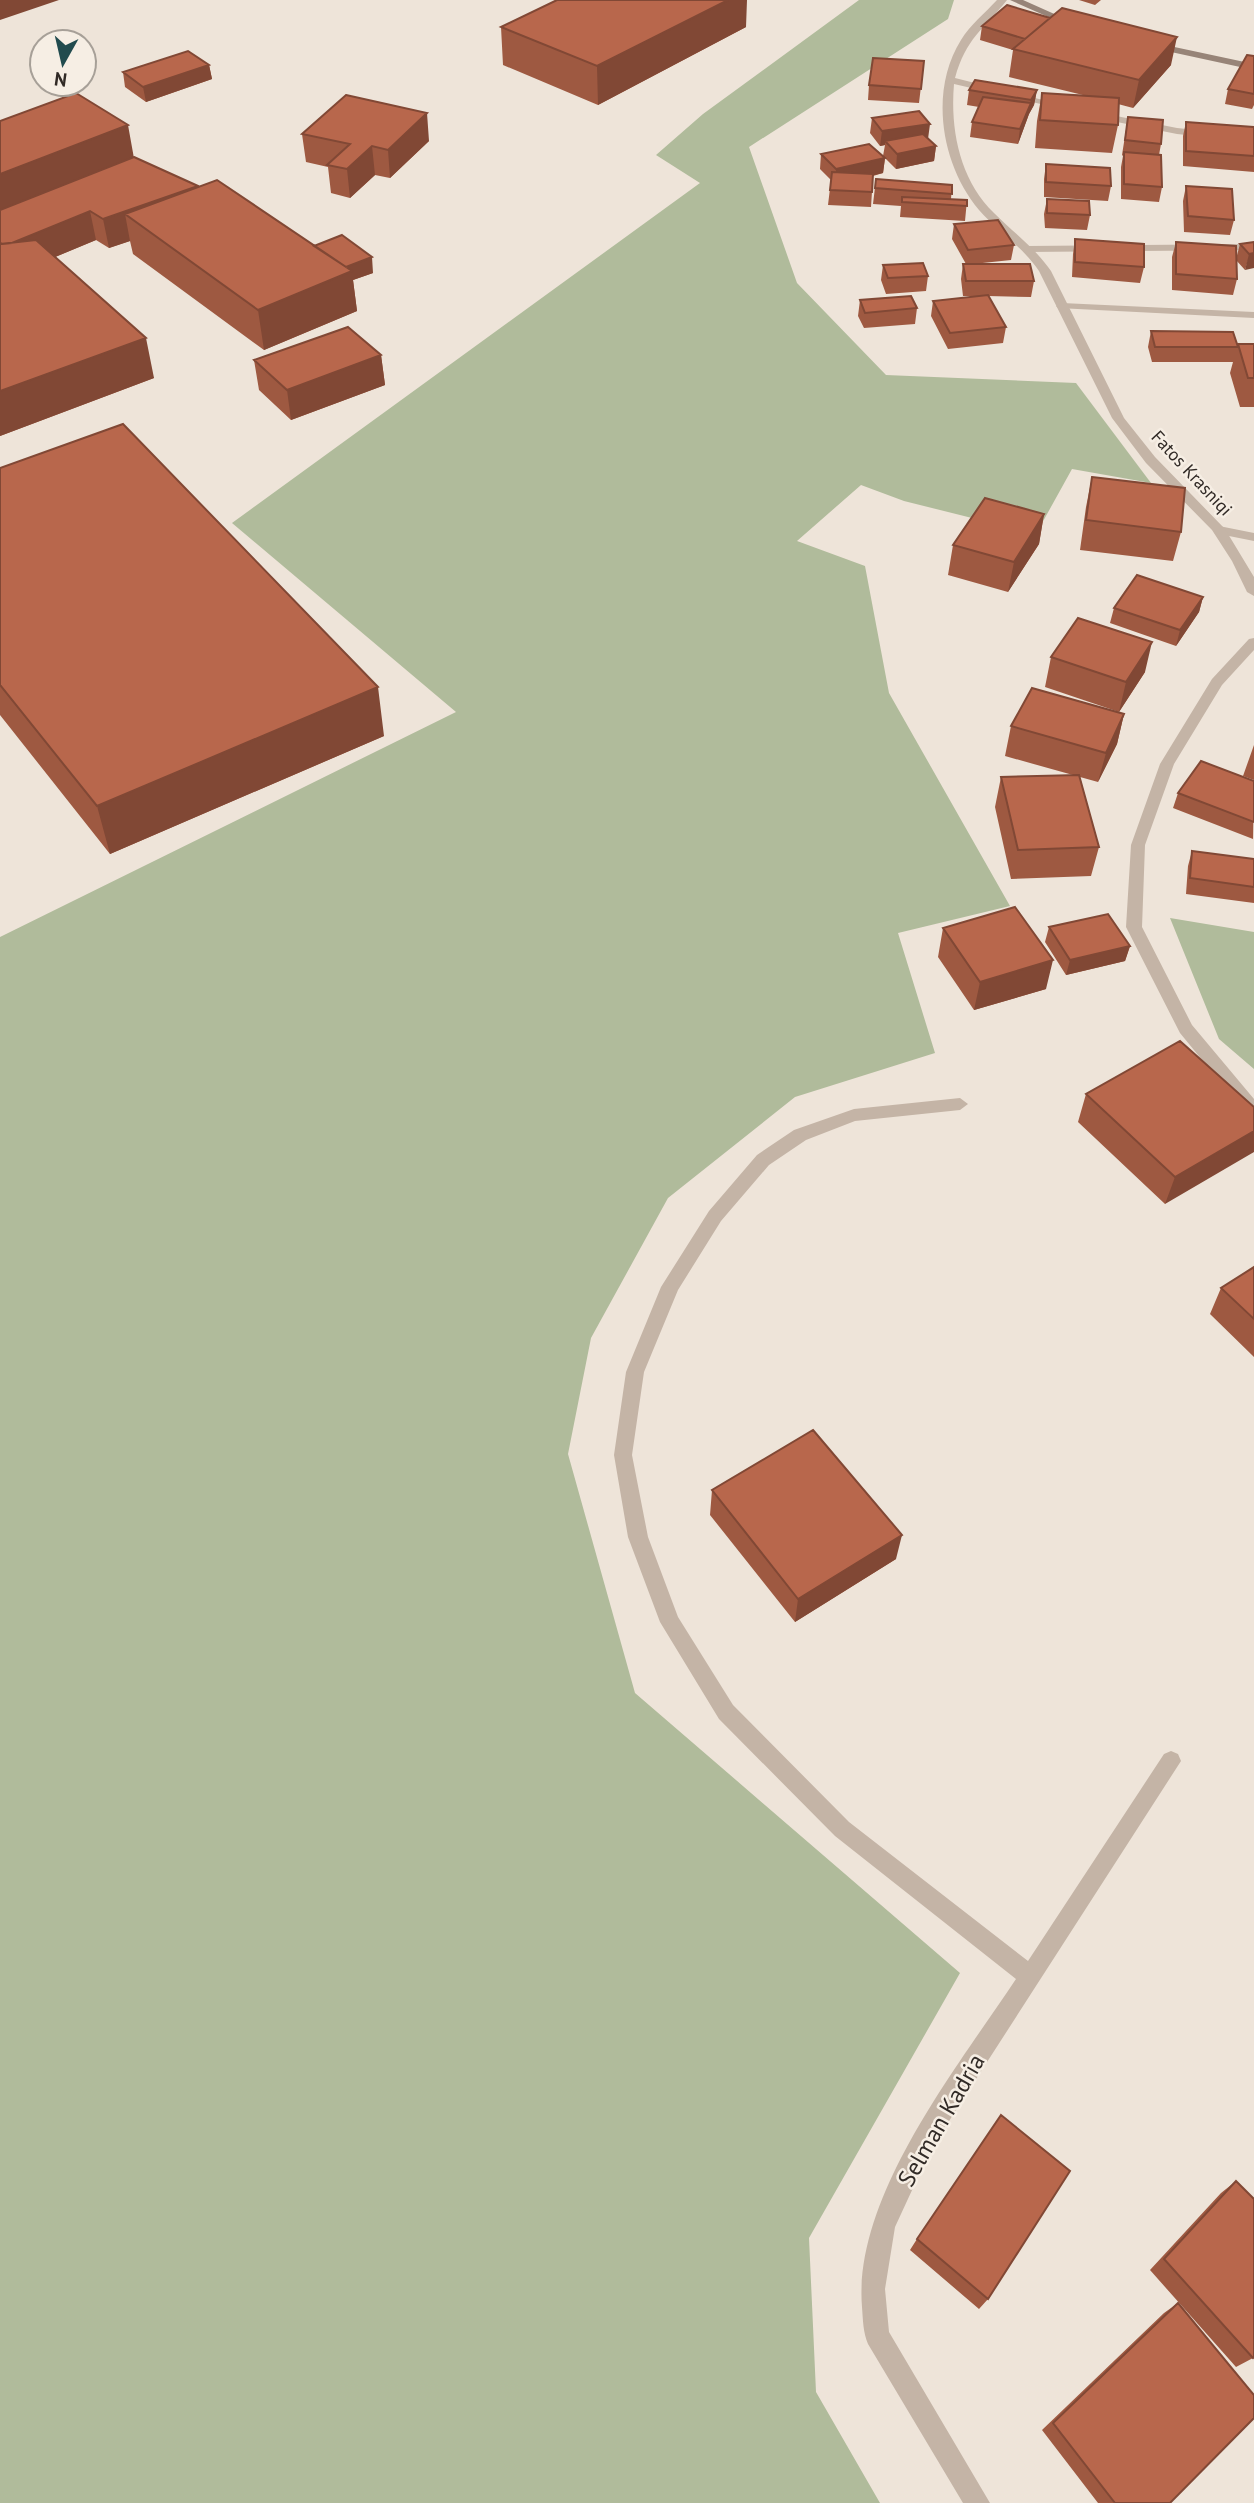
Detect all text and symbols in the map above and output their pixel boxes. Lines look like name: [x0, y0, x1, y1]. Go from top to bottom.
north arrow: [28, 28, 98, 98]
text: N: [53, 67, 68, 93]
street label: Fatos Krasniqi: [1147, 426, 1237, 520]
street label: Selman Kadria: [891, 2048, 991, 2192]

